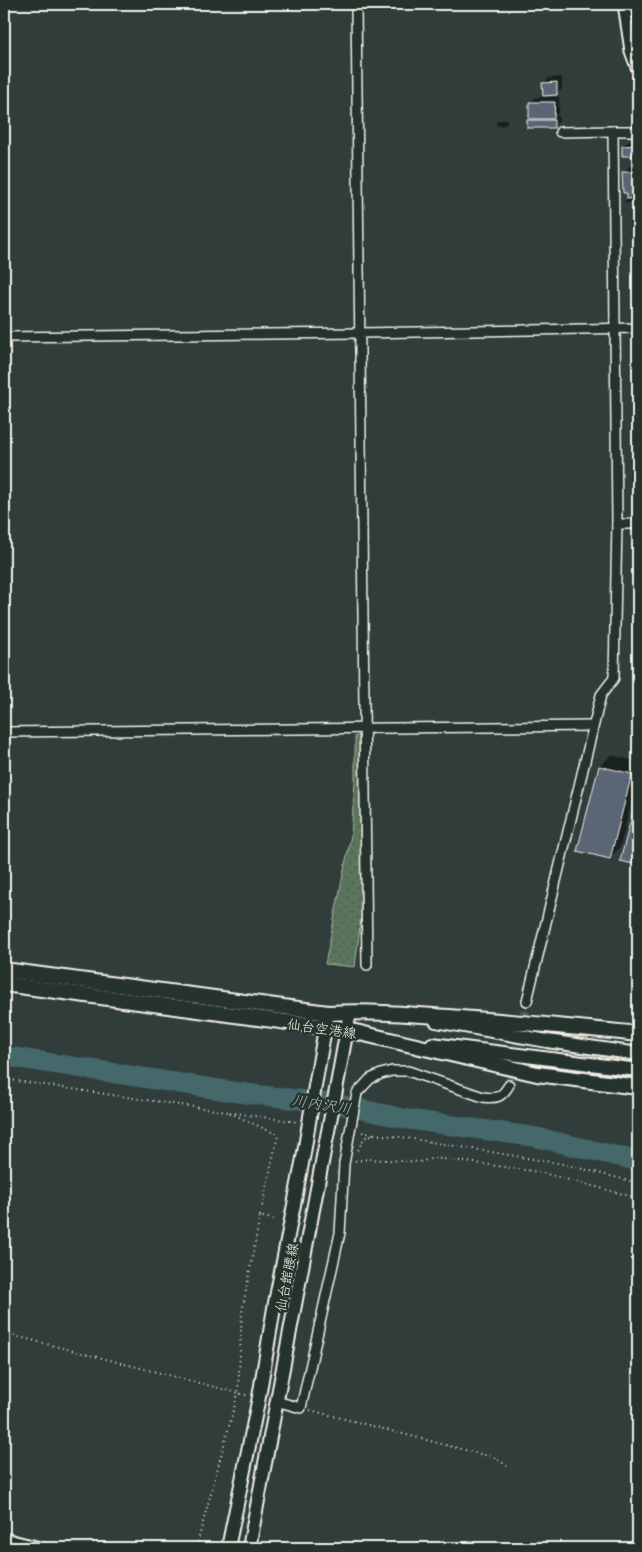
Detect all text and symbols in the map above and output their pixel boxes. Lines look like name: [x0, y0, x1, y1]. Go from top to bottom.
street label: 仙台空港線: [286, 1013, 358, 1043]
water label: 川内沢川: [291, 1087, 353, 1119]
street label: 仙台館腰線: [269, 1241, 303, 1313]

